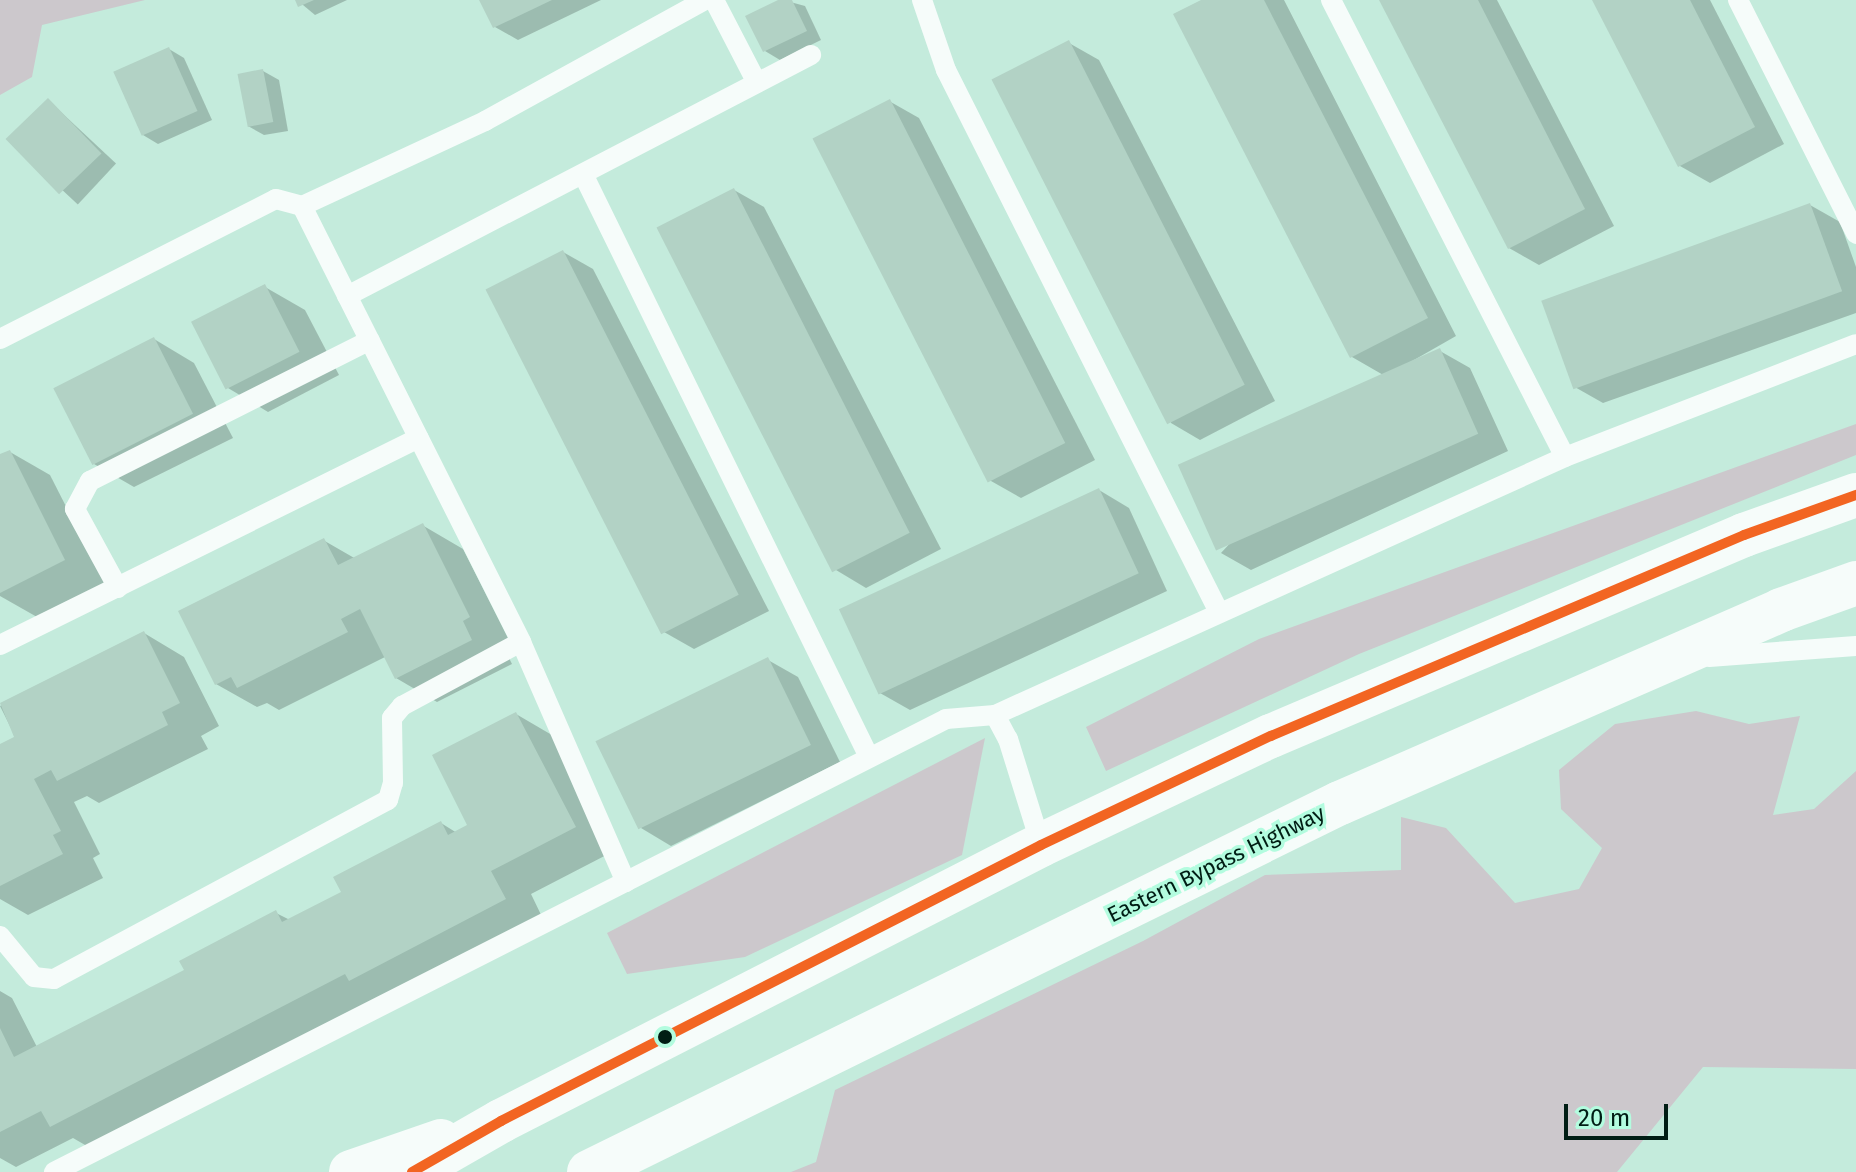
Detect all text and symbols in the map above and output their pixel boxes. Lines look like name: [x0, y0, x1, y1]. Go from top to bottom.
street label: Eastern Bypass Highway: [1103, 800, 1329, 928]
unlabelled marker: [657, 1029, 673, 1045]
scale bar: [1568, 1088, 1672, 1138]
text: 20 m: [1578, 1104, 1630, 1132]

